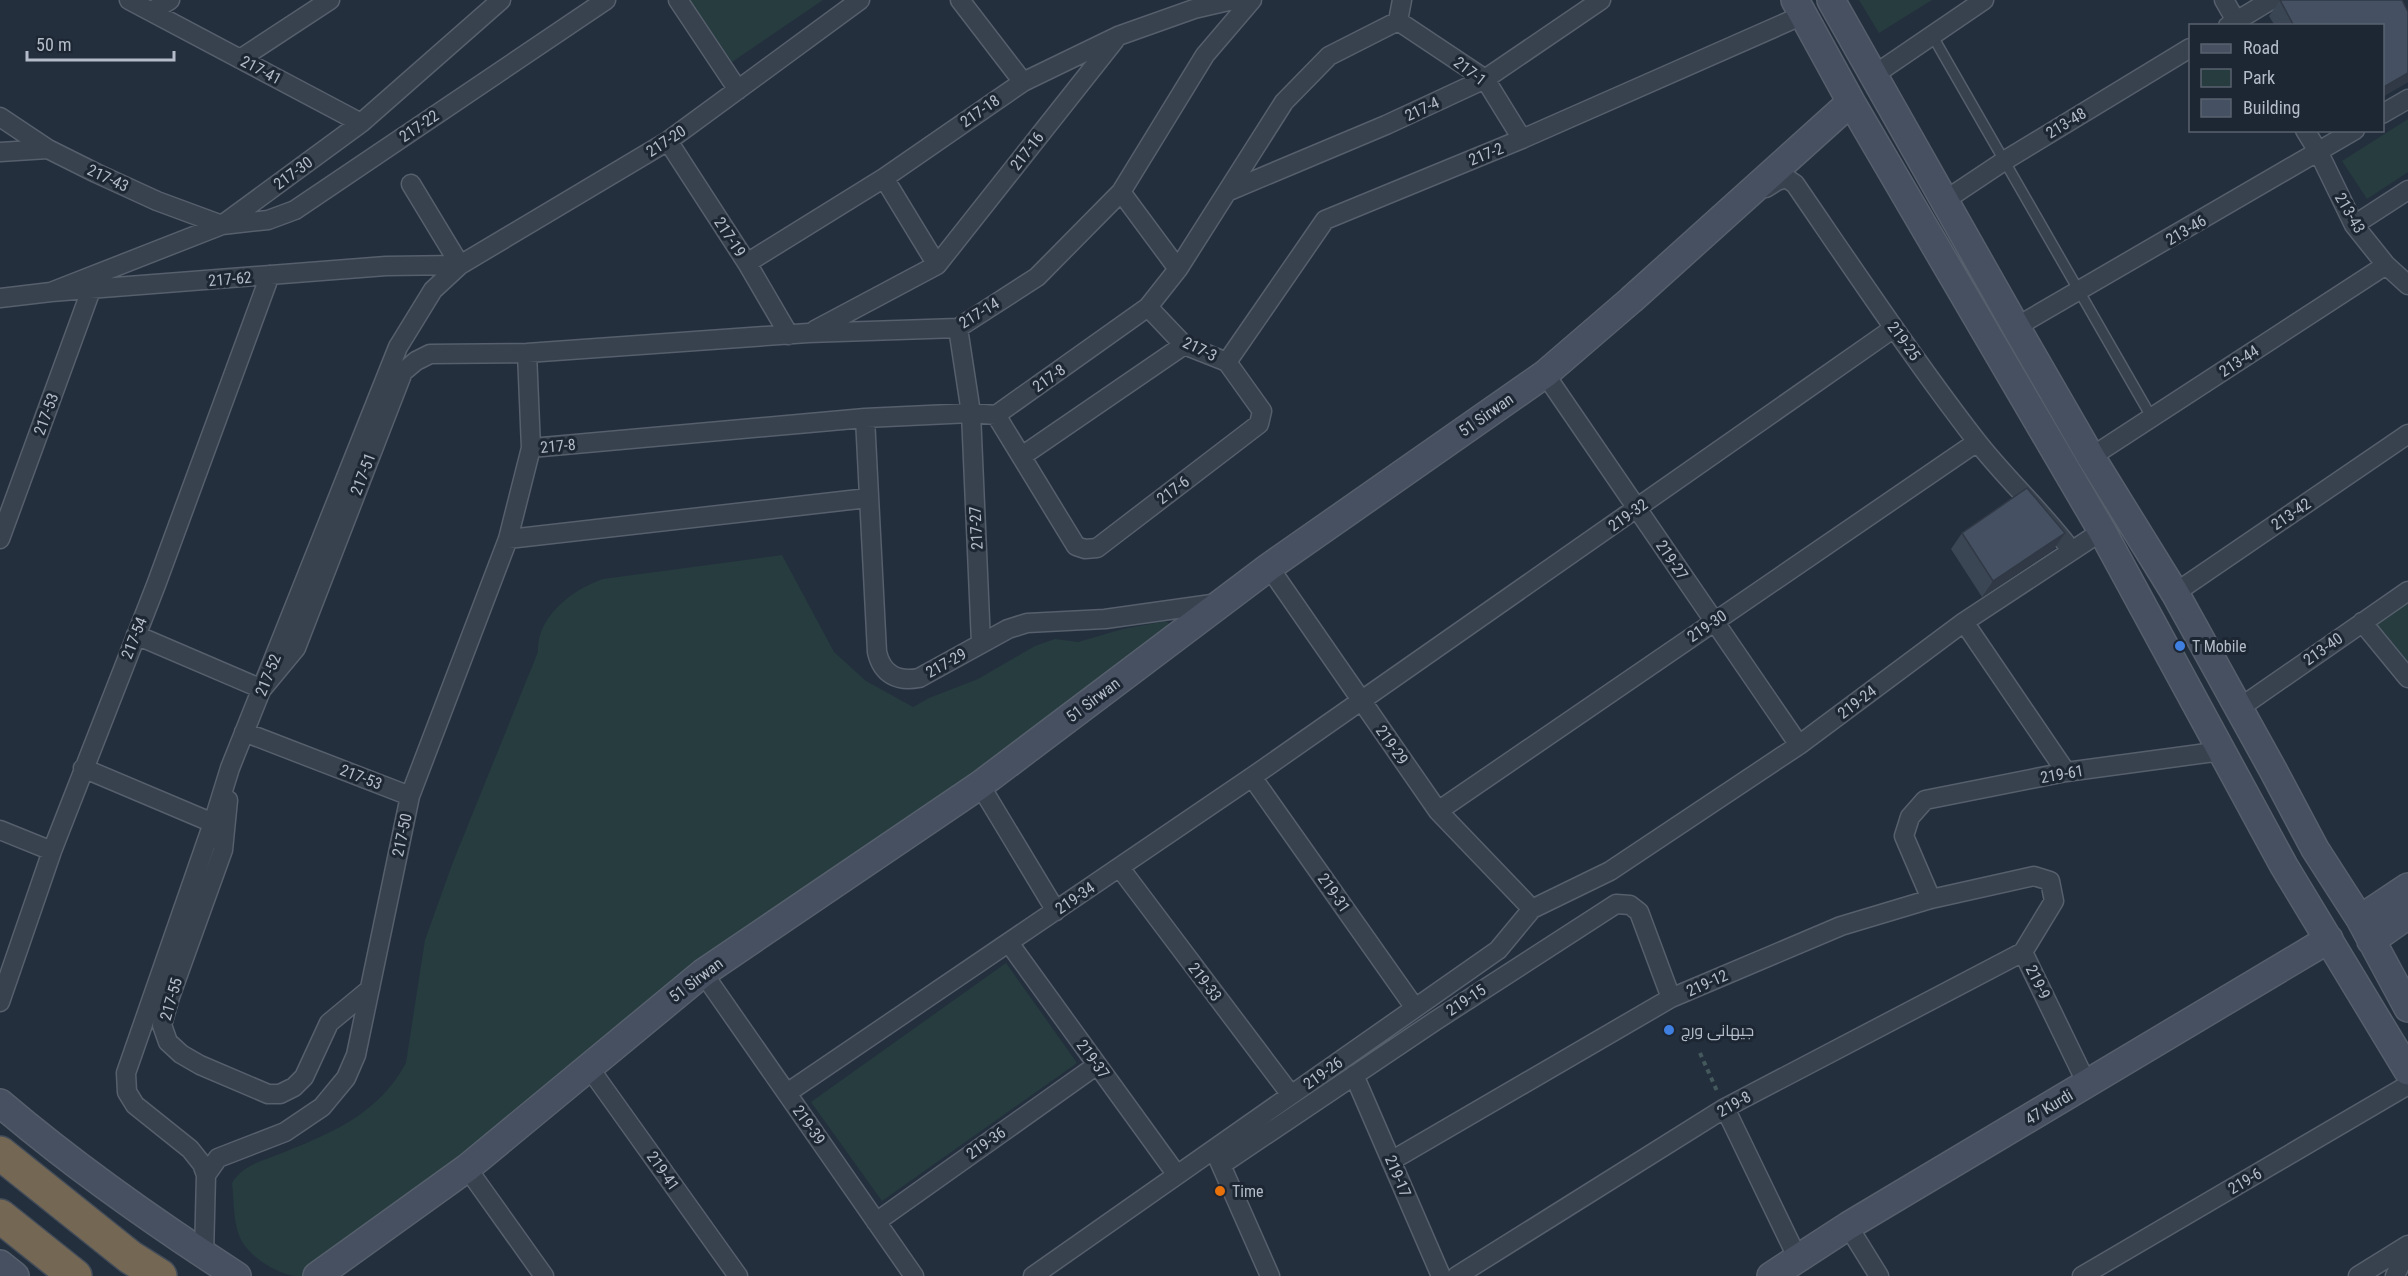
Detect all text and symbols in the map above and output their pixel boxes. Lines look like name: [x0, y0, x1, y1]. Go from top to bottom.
scale bar: [27, 24, 174, 62]
legend: [2189, 24, 2384, 132]
text: 50 m: [36, 34, 71, 55]
text: Road: [2243, 37, 2279, 58]
street label: 217-41: [237, 51, 285, 89]
street label: 217-1: [1450, 53, 1490, 89]
text: Park: [2243, 67, 2275, 88]
street label: 217-18: [957, 91, 1003, 131]
street label: 217-4: [1402, 93, 1442, 125]
text: Building: [2243, 97, 2300, 118]
street label: 213-48: [2042, 104, 2090, 142]
street label: 217-22: [396, 106, 442, 146]
street label: 217-20: [643, 121, 689, 161]
street label: 217-16: [1006, 128, 1048, 174]
street label: 217-2: [1466, 138, 1506, 169]
street label: 217-30: [270, 153, 316, 193]
street label: 217-43: [84, 160, 132, 196]
street label: 213-43: [2331, 189, 2369, 237]
street label: 213-46: [2162, 211, 2210, 249]
street label: 217-19: [710, 214, 750, 260]
street label: 217-62: [208, 268, 253, 290]
street label: 217-14: [955, 294, 1003, 332]
street label: 219-25: [1884, 318, 1925, 364]
street label: 217-3: [1180, 333, 1220, 365]
street label: 213-44: [2216, 341, 2262, 381]
street label: 217-8: [1029, 360, 1069, 396]
street label: 51 Sirwan: [1455, 389, 1517, 441]
street label: 217-53: [30, 390, 62, 438]
street label: 217-8: [539, 435, 577, 457]
street label: 217-51: [346, 450, 380, 498]
street label: 217-6: [1153, 472, 1193, 508]
street label: 213-42: [2268, 494, 2314, 534]
street label: 219-32: [1605, 495, 1651, 535]
street label: 217-27: [965, 506, 987, 550]
street label: 219-27: [1652, 537, 1692, 583]
street label: 219-30: [1684, 606, 1730, 646]
street label: 217-54: [117, 614, 151, 662]
street label: 213-40: [2300, 629, 2346, 669]
place label: T Mobile: [2192, 637, 2247, 656]
marker: T Mobile: [2173, 639, 2187, 653]
street label: 217-29: [922, 644, 970, 682]
street label: 217-52: [251, 651, 285, 699]
street label: 51 Sirwan: [1062, 674, 1124, 726]
street label: 219-24: [1834, 681, 1880, 723]
street label: 219-29: [1372, 722, 1412, 768]
street label: 217-53: [337, 760, 385, 794]
street label: 219-61: [2039, 761, 2085, 787]
street label: 217-50: [388, 812, 416, 858]
street label: 219-31: [1314, 870, 1354, 916]
street label: 219-34: [1052, 878, 1098, 918]
street label: 51 Sirwan: [665, 954, 727, 1006]
street label: 219-33: [1184, 959, 1226, 1005]
street label: 219-9: [2022, 962, 2054, 1002]
street label: 219-12: [1683, 965, 1731, 1001]
street label: 217-55: [156, 975, 186, 1023]
street label: 219-15: [1443, 980, 1489, 1020]
place label: جیهانی ورچ: [1681, 1021, 1754, 1042]
marker: جیهانی ورچ: [1662, 1023, 1676, 1037]
street label: 219-37: [1073, 1036, 1114, 1082]
street label: 219-26: [1300, 1053, 1346, 1093]
street label: 47 Kurdi: [2022, 1085, 2076, 1129]
street label: 219-8: [1714, 1087, 1754, 1121]
street label: 219-39: [789, 1102, 829, 1148]
street label: 219-36: [963, 1123, 1009, 1163]
street label: 219-41: [643, 1148, 683, 1194]
street label: 219-17: [1381, 1152, 1415, 1200]
street label: 219-6: [2225, 1164, 2265, 1198]
place label: Time: [1232, 1182, 1264, 1201]
marker: Time: [1213, 1184, 1227, 1198]

